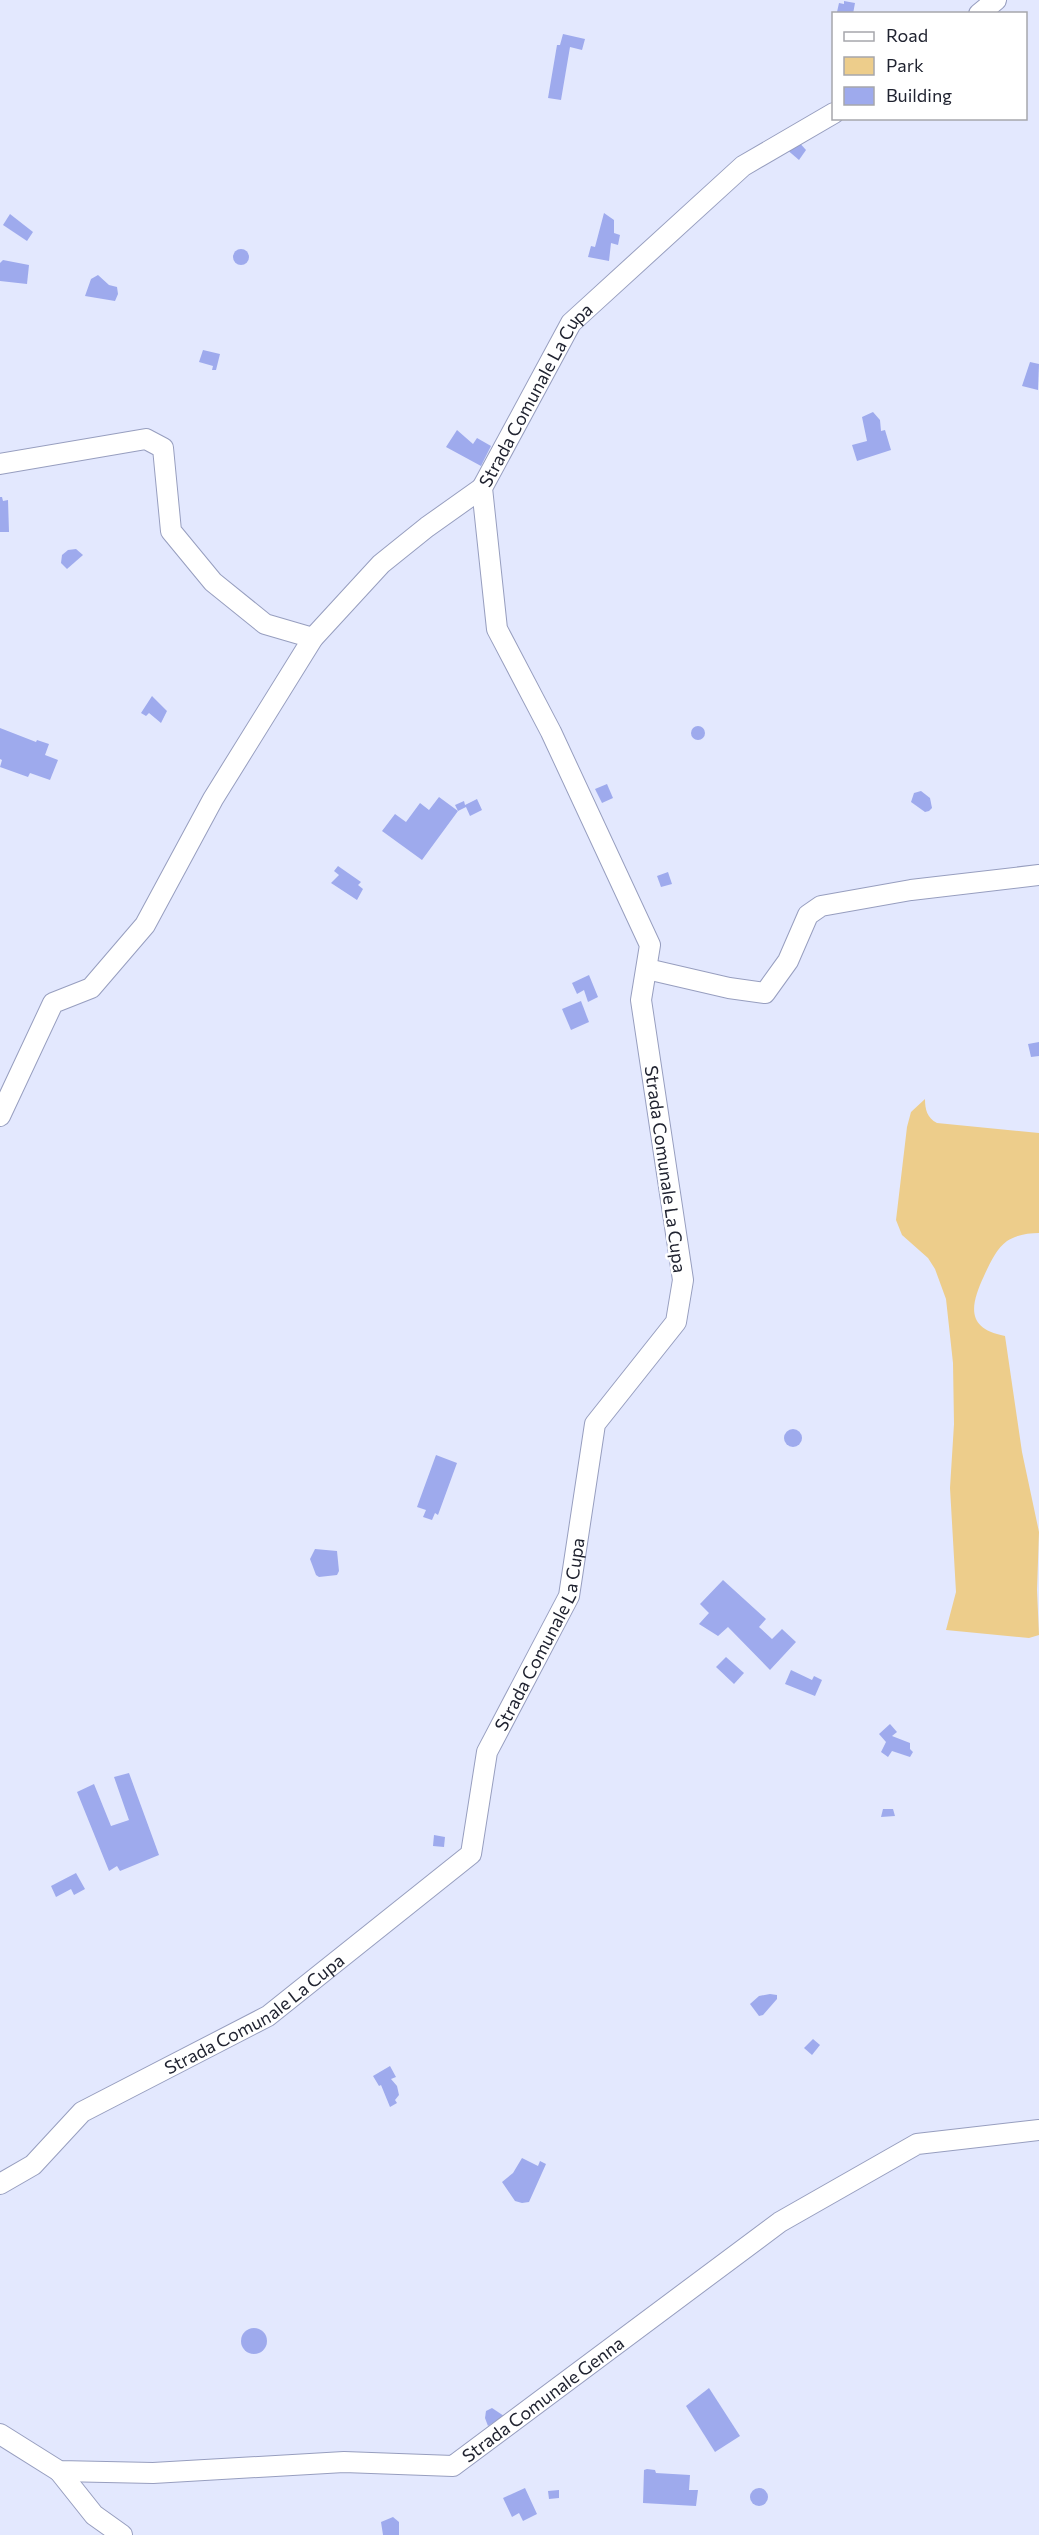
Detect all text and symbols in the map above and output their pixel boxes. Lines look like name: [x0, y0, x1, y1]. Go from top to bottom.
legend: [832, 12, 1027, 120]
text: Road: [886, 24, 928, 46]
text: Park: [886, 54, 924, 76]
text: Building: [886, 84, 952, 106]
street label: Strada Comunale La Cupa: [474, 298, 597, 491]
street label: Strada Comunale La Cupa: [641, 1064, 691, 1274]
street label: Strada Comunale La Cupa: [489, 1536, 589, 1734]
street label: Strada Comunale La Cupa: [161, 1949, 348, 2079]
street label: Strada Comunale Genna: [457, 2331, 628, 2467]

